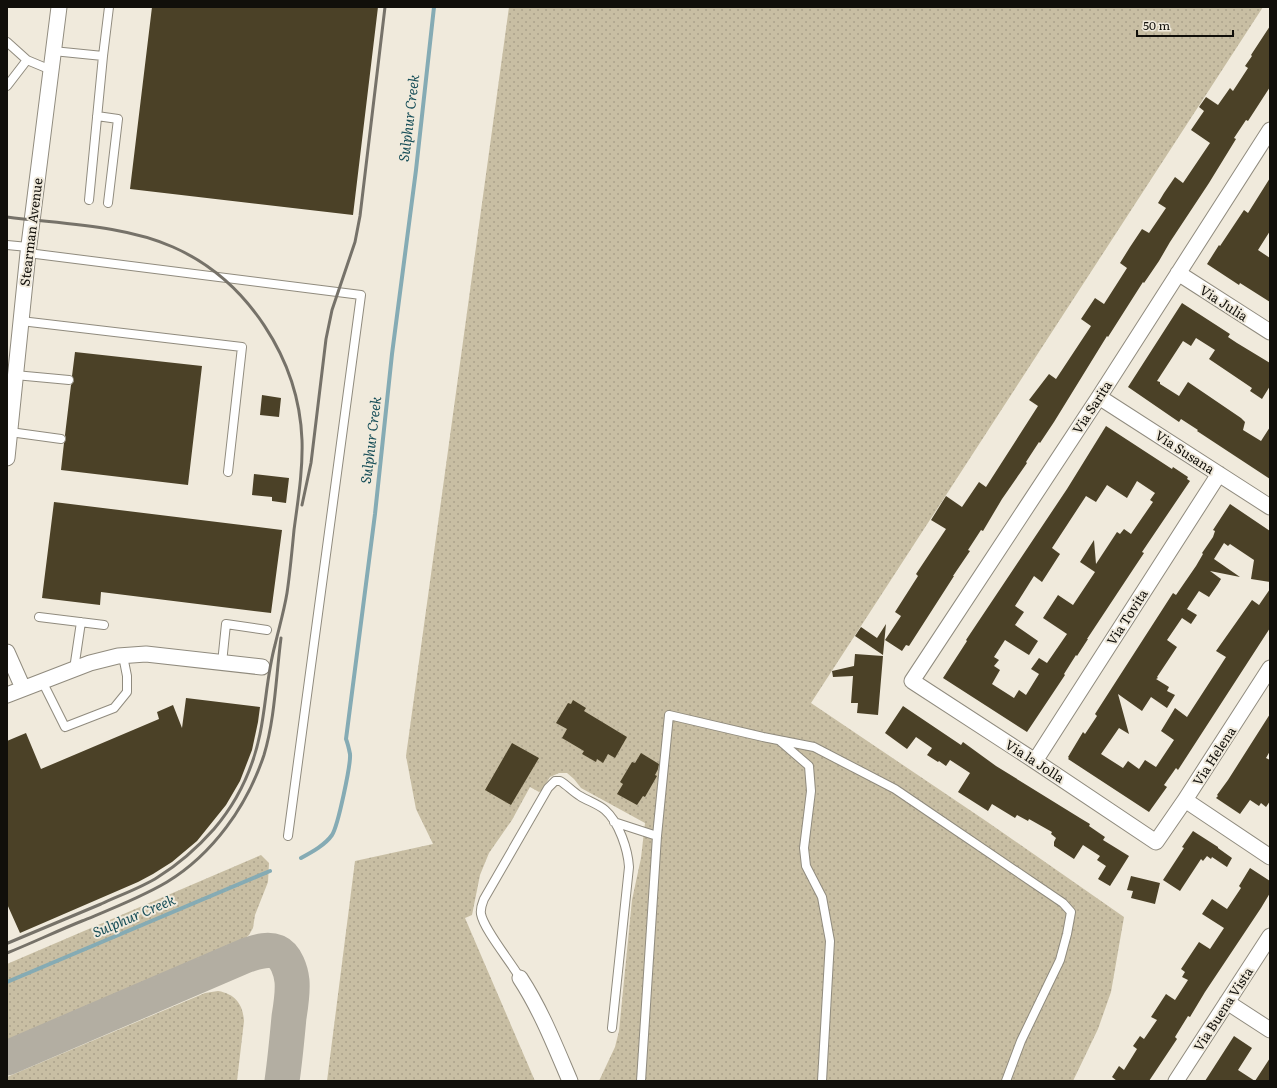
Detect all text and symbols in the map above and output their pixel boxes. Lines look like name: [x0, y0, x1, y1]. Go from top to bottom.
scale bar: [1137, 12, 1233, 38]
text: 50 m: [1143, 16, 1170, 34]
water label: Sulphur Creek: [393, 73, 423, 163]
street label: Stearman Avenue: [14, 176, 47, 287]
street label: Via Julia: [1196, 280, 1252, 325]
street label: Via Sarita: [1067, 376, 1116, 437]
water label: Sulphur Creek: [355, 395, 385, 485]
street label: Via Susana: [1152, 425, 1219, 478]
street label: Via Tovita: [1101, 585, 1152, 648]
street label: Via Helena: [1187, 722, 1240, 789]
street label: Via la Jolla: [1002, 734, 1069, 787]
water label: Sulphur Creek: [89, 889, 178, 941]
street label: Via Buena Vista: [1188, 963, 1257, 1054]

